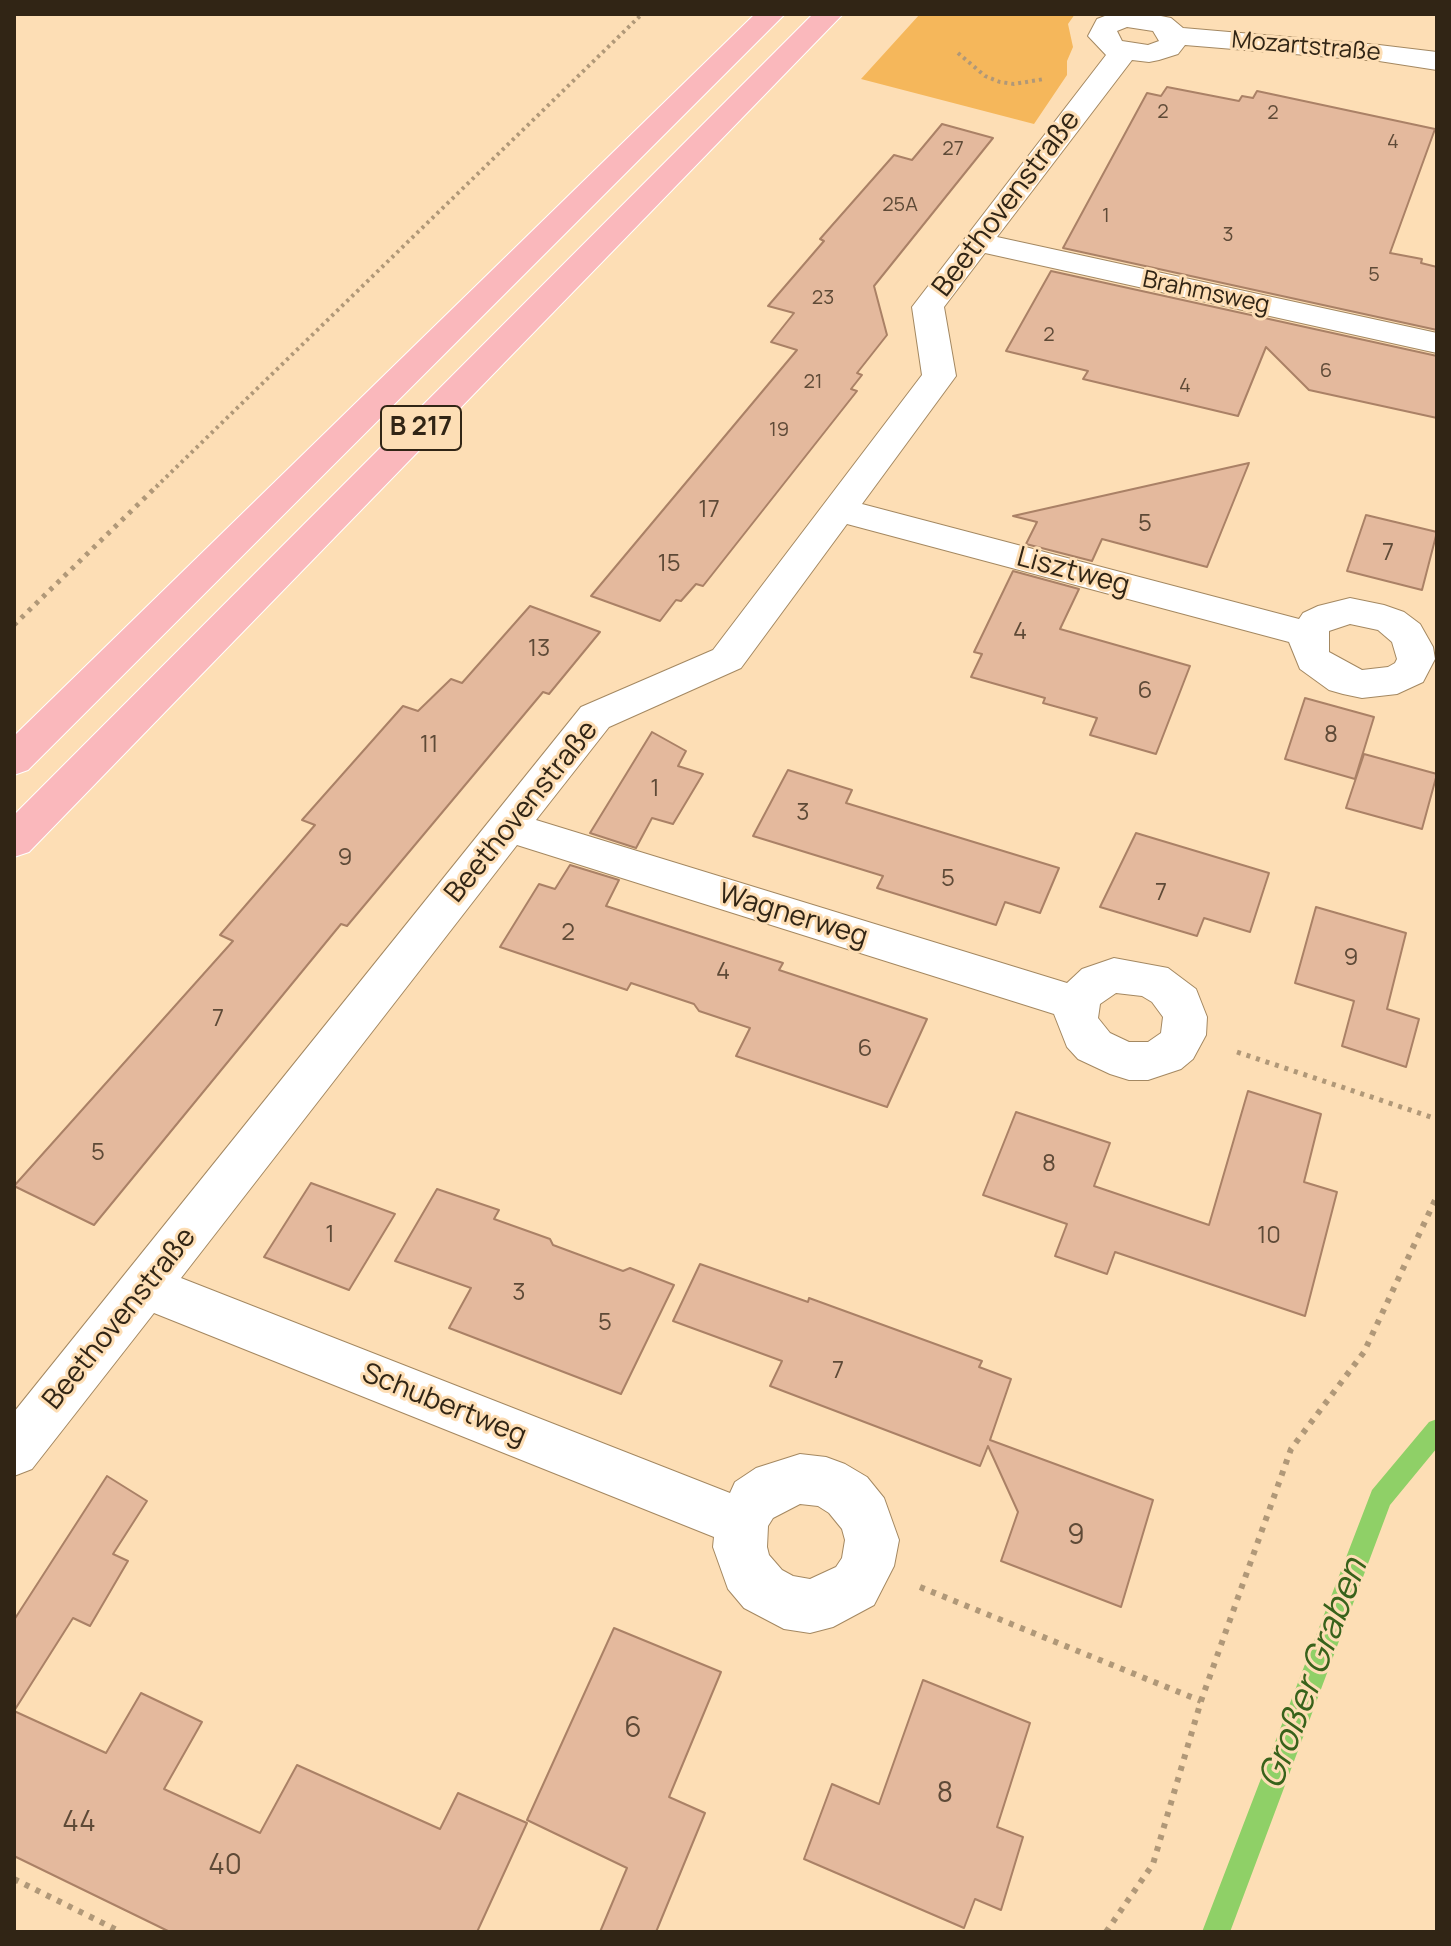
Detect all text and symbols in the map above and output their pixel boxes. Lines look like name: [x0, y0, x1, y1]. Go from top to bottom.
street label: Mozartstraße: [1230, 26, 1382, 68]
house number: 2: [1157, 100, 1169, 124]
house number: 2: [1267, 101, 1279, 125]
street label: Beethovenstraße: [926, 104, 1088, 304]
house number: 4: [1387, 130, 1399, 154]
house number: 27: [942, 137, 964, 161]
house number: 25A: [882, 193, 918, 217]
house number: 1: [1102, 204, 1110, 228]
house number: 3: [1222, 223, 1234, 247]
house number: 5: [1368, 263, 1380, 287]
street label: Brahmsweg: [1140, 265, 1272, 321]
house number: 23: [812, 286, 834, 310]
house number: 2: [1043, 323, 1055, 347]
house number: 6: [1320, 359, 1332, 383]
house number: 21: [803, 370, 823, 394]
house number: 4: [1179, 374, 1191, 398]
road number: B 217: [381, 406, 461, 450]
house number: 19: [769, 418, 789, 442]
house number: 17: [698, 496, 720, 524]
house number: 5: [1138, 510, 1152, 538]
house number: 7: [1382, 539, 1394, 567]
street label: Lisztweg: [1013, 541, 1133, 603]
house number: 15: [657, 550, 681, 578]
house number: 4: [1013, 618, 1027, 646]
house number: 13: [528, 635, 550, 663]
house number: 6: [1138, 677, 1152, 705]
street label: Beethovenstraße: [438, 714, 606, 910]
house number: 8: [1324, 721, 1338, 749]
house number: 11: [420, 731, 438, 759]
house number: 1: [650, 775, 660, 803]
house number: 3: [796, 799, 810, 827]
house number: 9: [338, 844, 352, 872]
house number: 5: [941, 865, 955, 893]
street label: Wagnerweg: [714, 877, 872, 955]
house number: 7: [1155, 879, 1167, 907]
house number: 2: [561, 919, 575, 947]
house number: 9: [1344, 944, 1358, 972]
house number: 4: [716, 958, 730, 986]
house number: 7: [212, 1005, 224, 1033]
house number: 6: [858, 1035, 872, 1063]
house number: 5: [91, 1139, 105, 1167]
house number: 8: [1042, 1150, 1056, 1178]
street label: Beethovenstraße: [36, 1221, 204, 1417]
house number: 1: [325, 1221, 335, 1249]
house number: 10: [1257, 1222, 1281, 1250]
house number: 3: [512, 1279, 526, 1307]
house number: 5: [598, 1309, 612, 1337]
street label: Schubertweg: [357, 1357, 531, 1453]
house number: 7: [832, 1357, 844, 1385]
house number: 9: [1067, 1519, 1085, 1553]
water label: Großer Graben: [1250, 1553, 1378, 1795]
house number: 6: [624, 1712, 642, 1746]
house number: 8: [937, 1777, 953, 1811]
house number: 44: [62, 1806, 96, 1840]
house number: 40: [208, 1849, 242, 1883]

